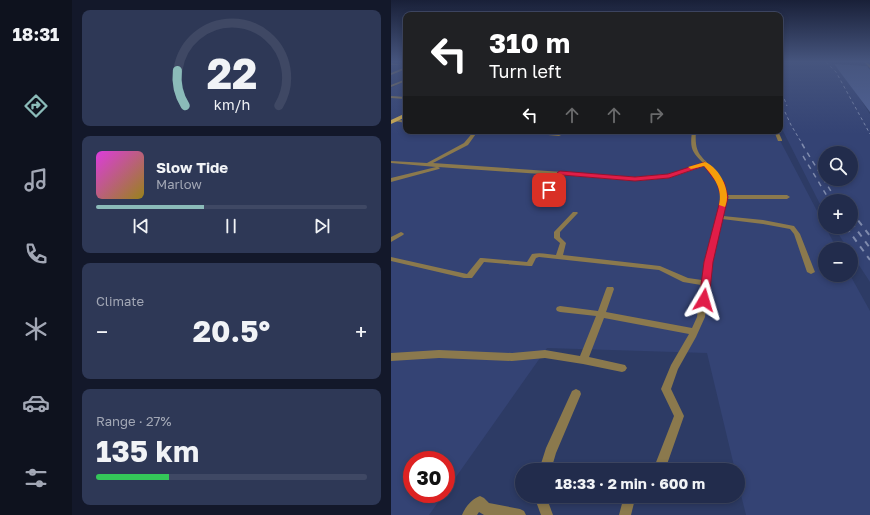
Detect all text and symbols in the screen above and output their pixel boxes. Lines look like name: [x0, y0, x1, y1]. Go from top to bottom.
text: 18:31: [13, 23, 59, 45]
text: 310 m: [489, 26, 570, 59]
icon: left: [423, 28, 475, 80]
text: 22: [206, 48, 257, 98]
text: Turn left: [489, 60, 562, 82]
icon: directions: [22, 92, 50, 120]
text: km/h: [213, 96, 250, 113]
icon: left: [519, 104, 541, 126]
icon: ahead: [561, 104, 583, 126]
icon: ahead: [603, 104, 625, 126]
icon: right: [645, 104, 667, 126]
map controls: [818, 146, 858, 282]
button: search: [818, 146, 858, 186]
text: Slow Tide: [156, 158, 228, 176]
icon: music: [22, 166, 50, 194]
pin: [532, 173, 566, 207]
text: Marlow: [156, 176, 202, 192]
icon: arrive: [538, 179, 560, 201]
button: +: [818, 194, 858, 234]
icon: previous: [130, 215, 152, 237]
icon: pause: [220, 215, 242, 237]
icon: next: [311, 215, 333, 237]
icon: phone: [22, 240, 50, 268]
button: −: [818, 242, 858, 282]
position arrow: [683, 279, 725, 321]
text: Climate: [96, 293, 144, 309]
text: 20.5°: [193, 313, 270, 349]
icon: climate: [22, 315, 50, 343]
text: −: [96, 318, 108, 345]
text: +: [355, 318, 367, 345]
icon: car: [22, 389, 50, 417]
text: Range · 27%: [96, 413, 171, 429]
text: 135 km: [96, 433, 199, 469]
speed limit sign: 30: [403, 451, 455, 503]
icon: filters: [22, 464, 50, 492]
text: 18:33 · 2 min · 600 m: [555, 474, 705, 492]

